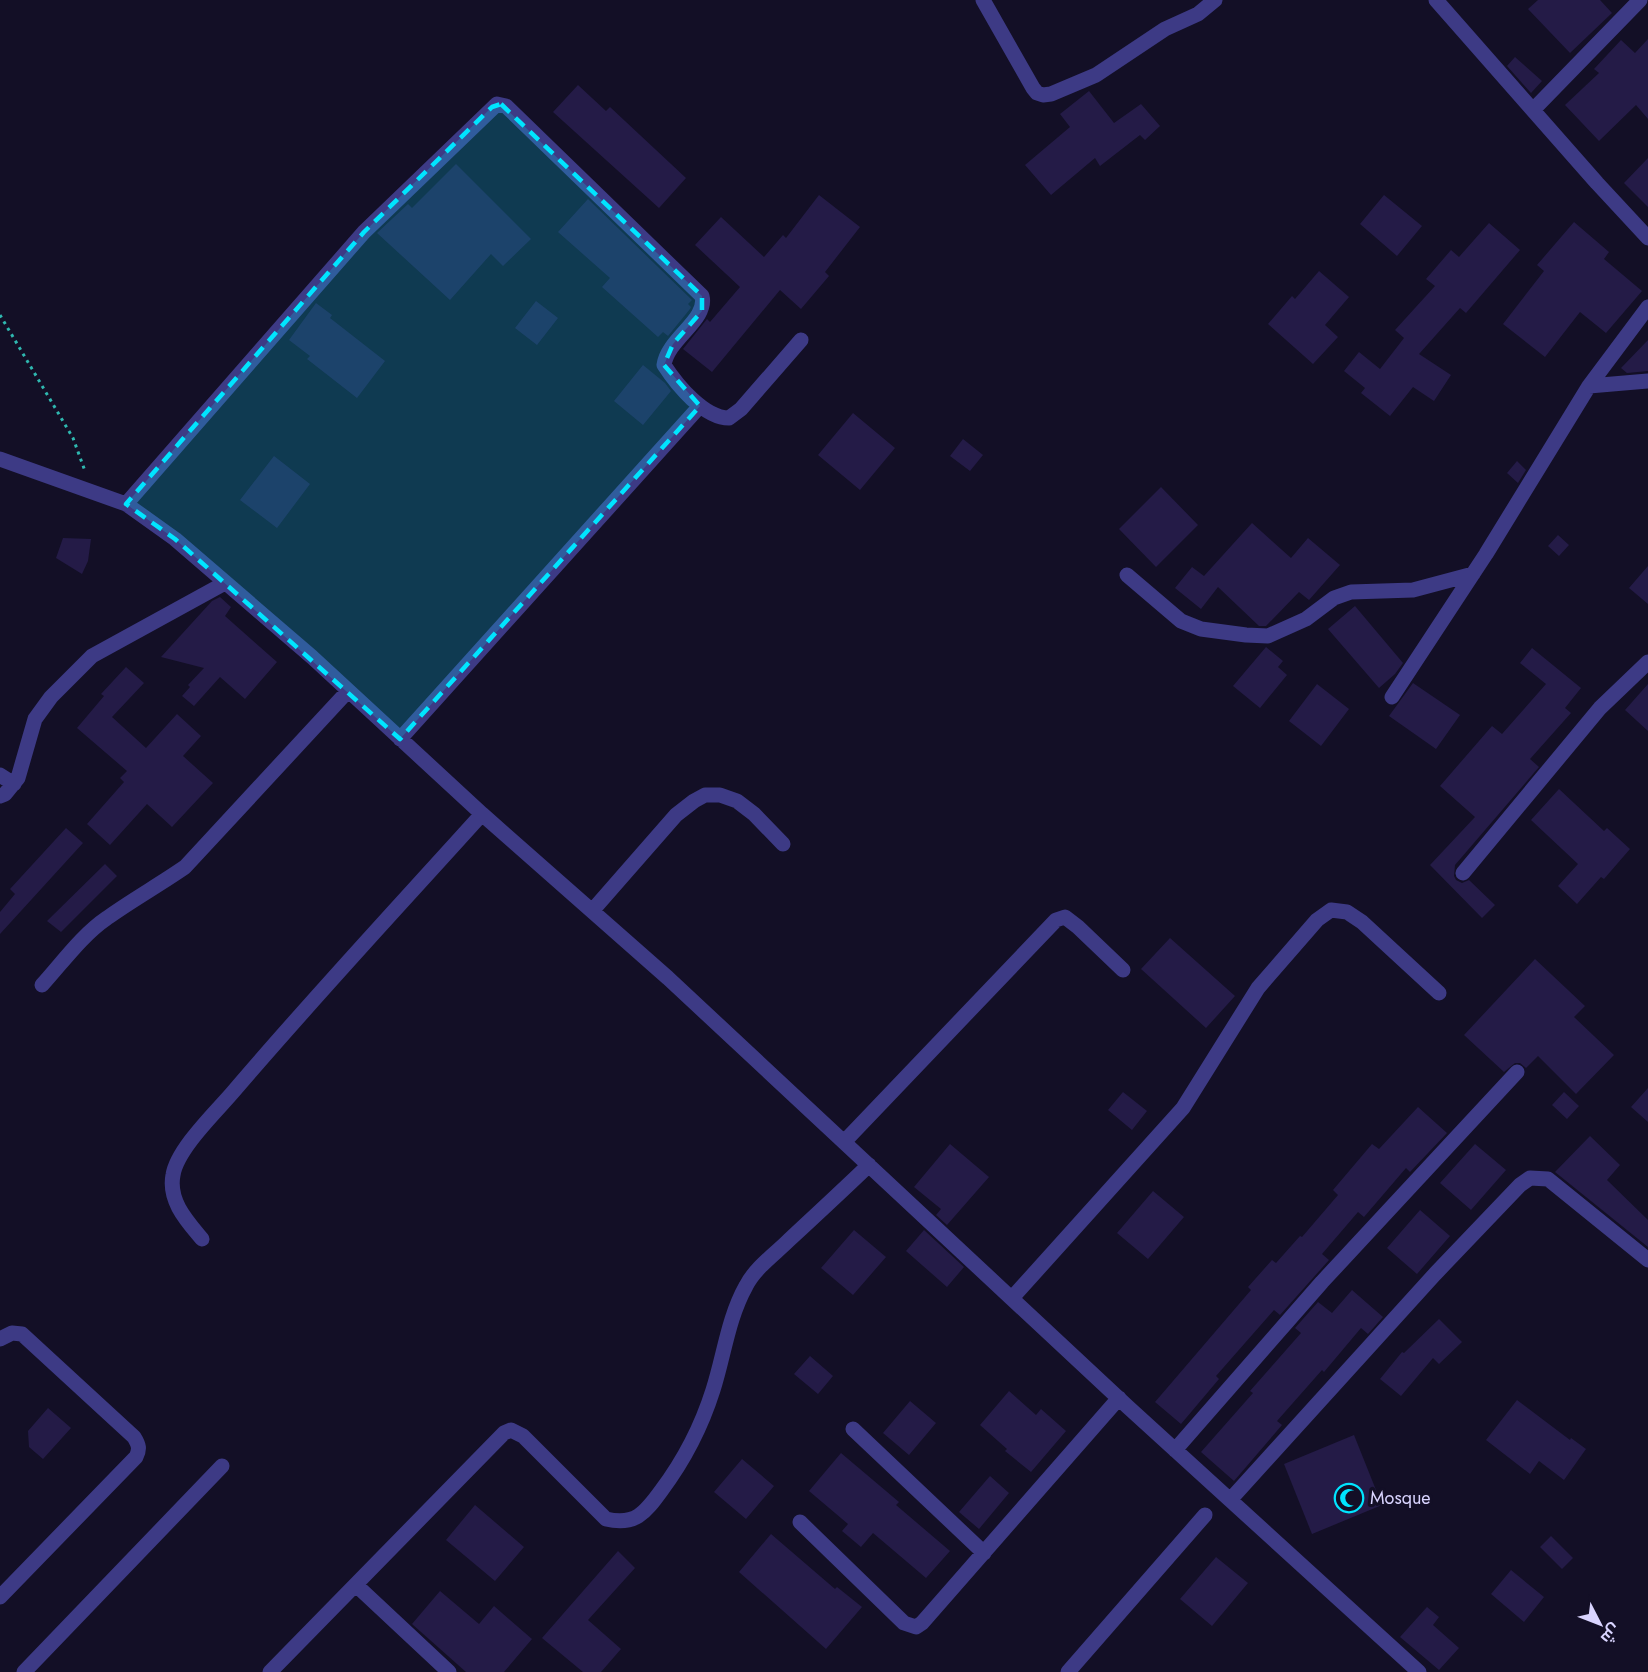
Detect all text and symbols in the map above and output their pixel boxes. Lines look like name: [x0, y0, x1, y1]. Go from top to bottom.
mosque icon: Mosque: [1333, 1482, 1365, 1514]
place label: Mosque: [1370, 1485, 1431, 1511]
north arrow: [1570, 1594, 1630, 1654]
text: ش: [1595, 1618, 1626, 1649]

